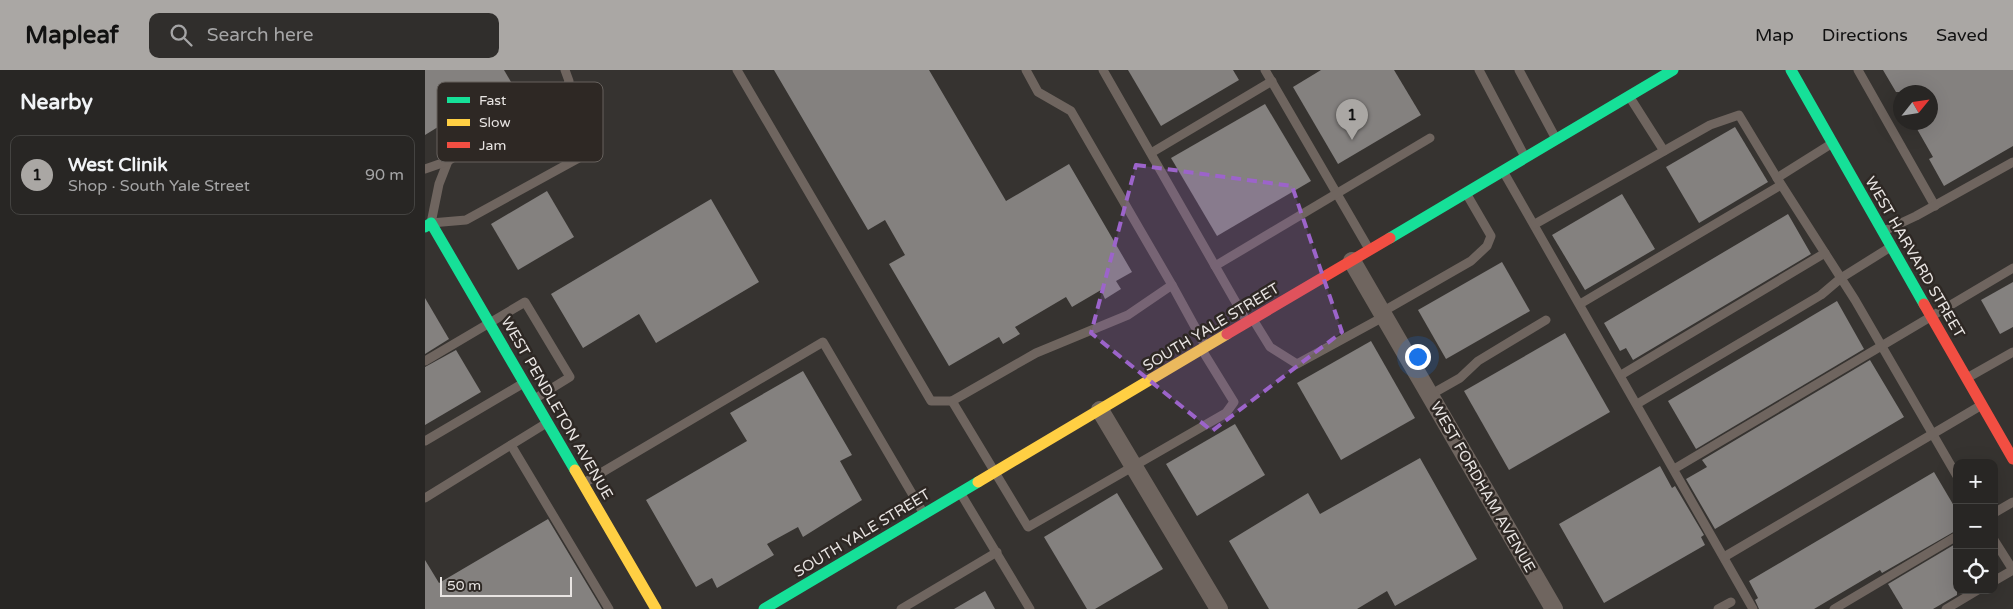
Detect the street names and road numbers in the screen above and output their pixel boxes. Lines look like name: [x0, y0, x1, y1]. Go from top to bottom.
street label: WEST HARVARD STREET: [1861, 173, 1969, 341]
street label: SOUTH YALE STREET: [1140, 279, 1282, 375]
street label: WEST PENDLETON AVENUE: [497, 313, 617, 503]
street label: WEST FORDHAM AVENUE: [1427, 399, 1539, 575]
street label: SOUTH YALE STREET: [791, 485, 933, 581]

